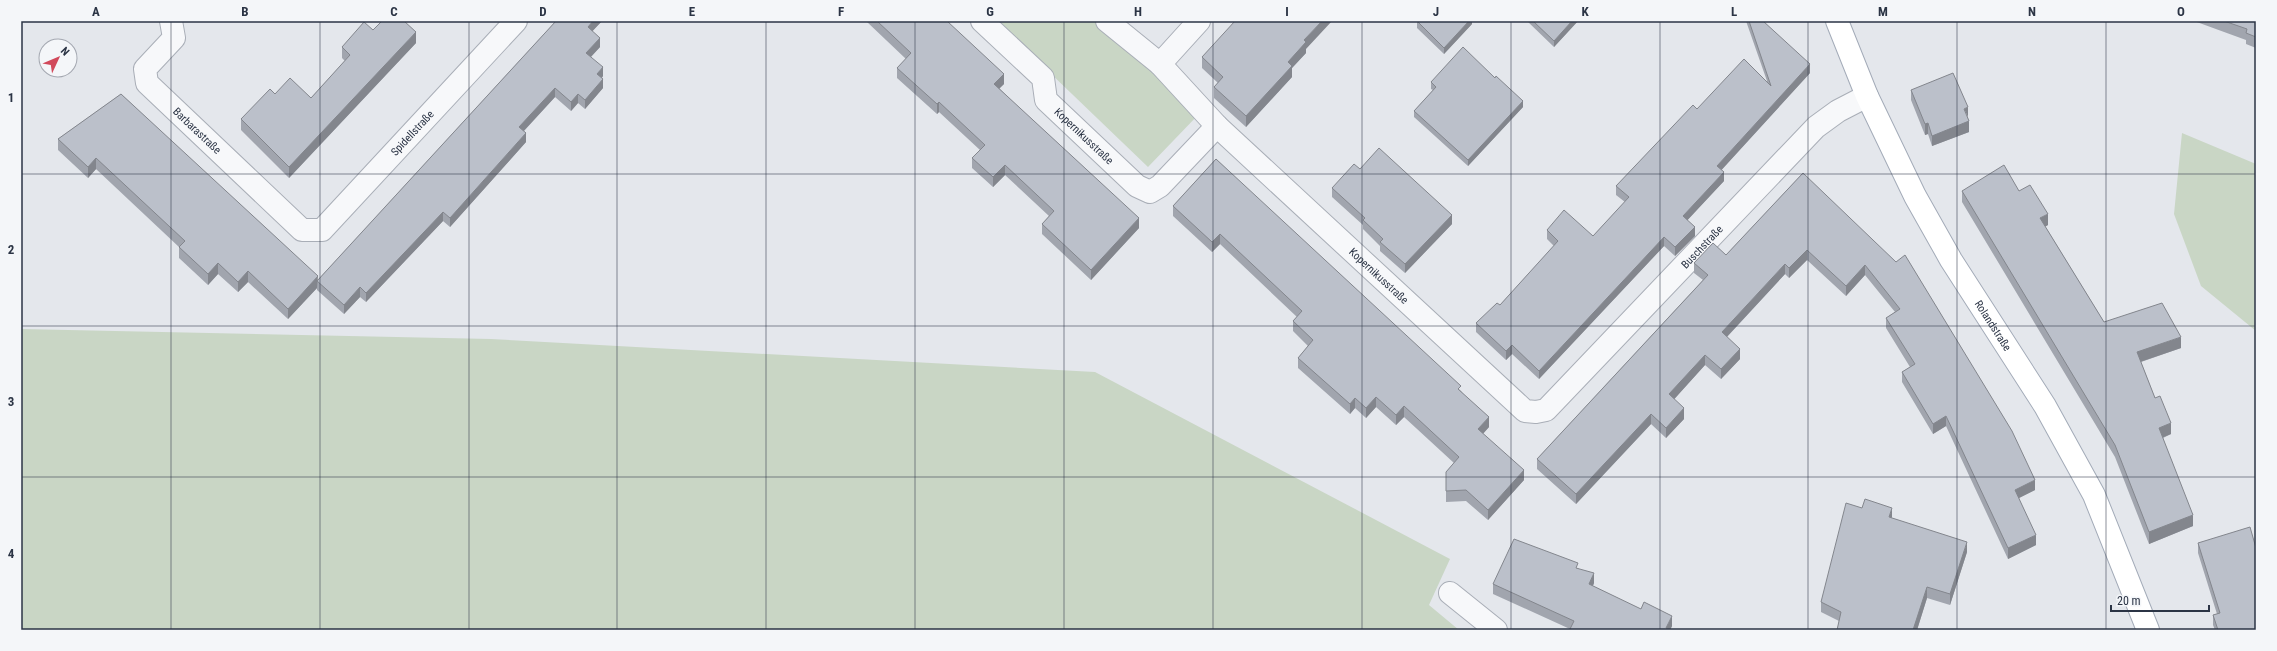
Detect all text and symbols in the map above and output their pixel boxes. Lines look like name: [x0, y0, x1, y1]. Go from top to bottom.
text: A: [92, 4, 100, 19]
text: B: [241, 4, 249, 19]
text: C: [390, 4, 398, 19]
text: D: [539, 4, 547, 19]
text: E: [689, 4, 696, 19]
text: F: [838, 4, 844, 19]
text: G: [986, 4, 994, 19]
text: H: [1134, 4, 1142, 19]
text: I: [1285, 4, 1289, 19]
text: J: [1433, 4, 1439, 19]
text: K: [1581, 4, 1589, 19]
text: L: [1731, 4, 1737, 19]
text: M: [1878, 4, 1888, 19]
text: N: [2028, 4, 2036, 19]
text: O: [2177, 4, 2185, 19]
north arrow: [38, 38, 78, 78]
text: N: [58, 44, 72, 59]
text: 1: [8, 90, 14, 105]
street label: Barbarastraße: [170, 105, 224, 156]
street label: Kopernikusstraße: [1052, 105, 1116, 167]
street label: Spidellstraße: [388, 108, 436, 158]
street label: Buschstraße: [1678, 223, 1725, 271]
text: 2: [8, 242, 15, 257]
street label: Kopernikusstraße: [1347, 245, 1411, 306]
street label: Rolandstraße: [1972, 298, 2014, 353]
text: 3: [8, 394, 14, 409]
text: 4: [8, 546, 15, 561]
scale bar: [2111, 587, 2209, 613]
text: 20 m: [2117, 594, 2141, 608]

